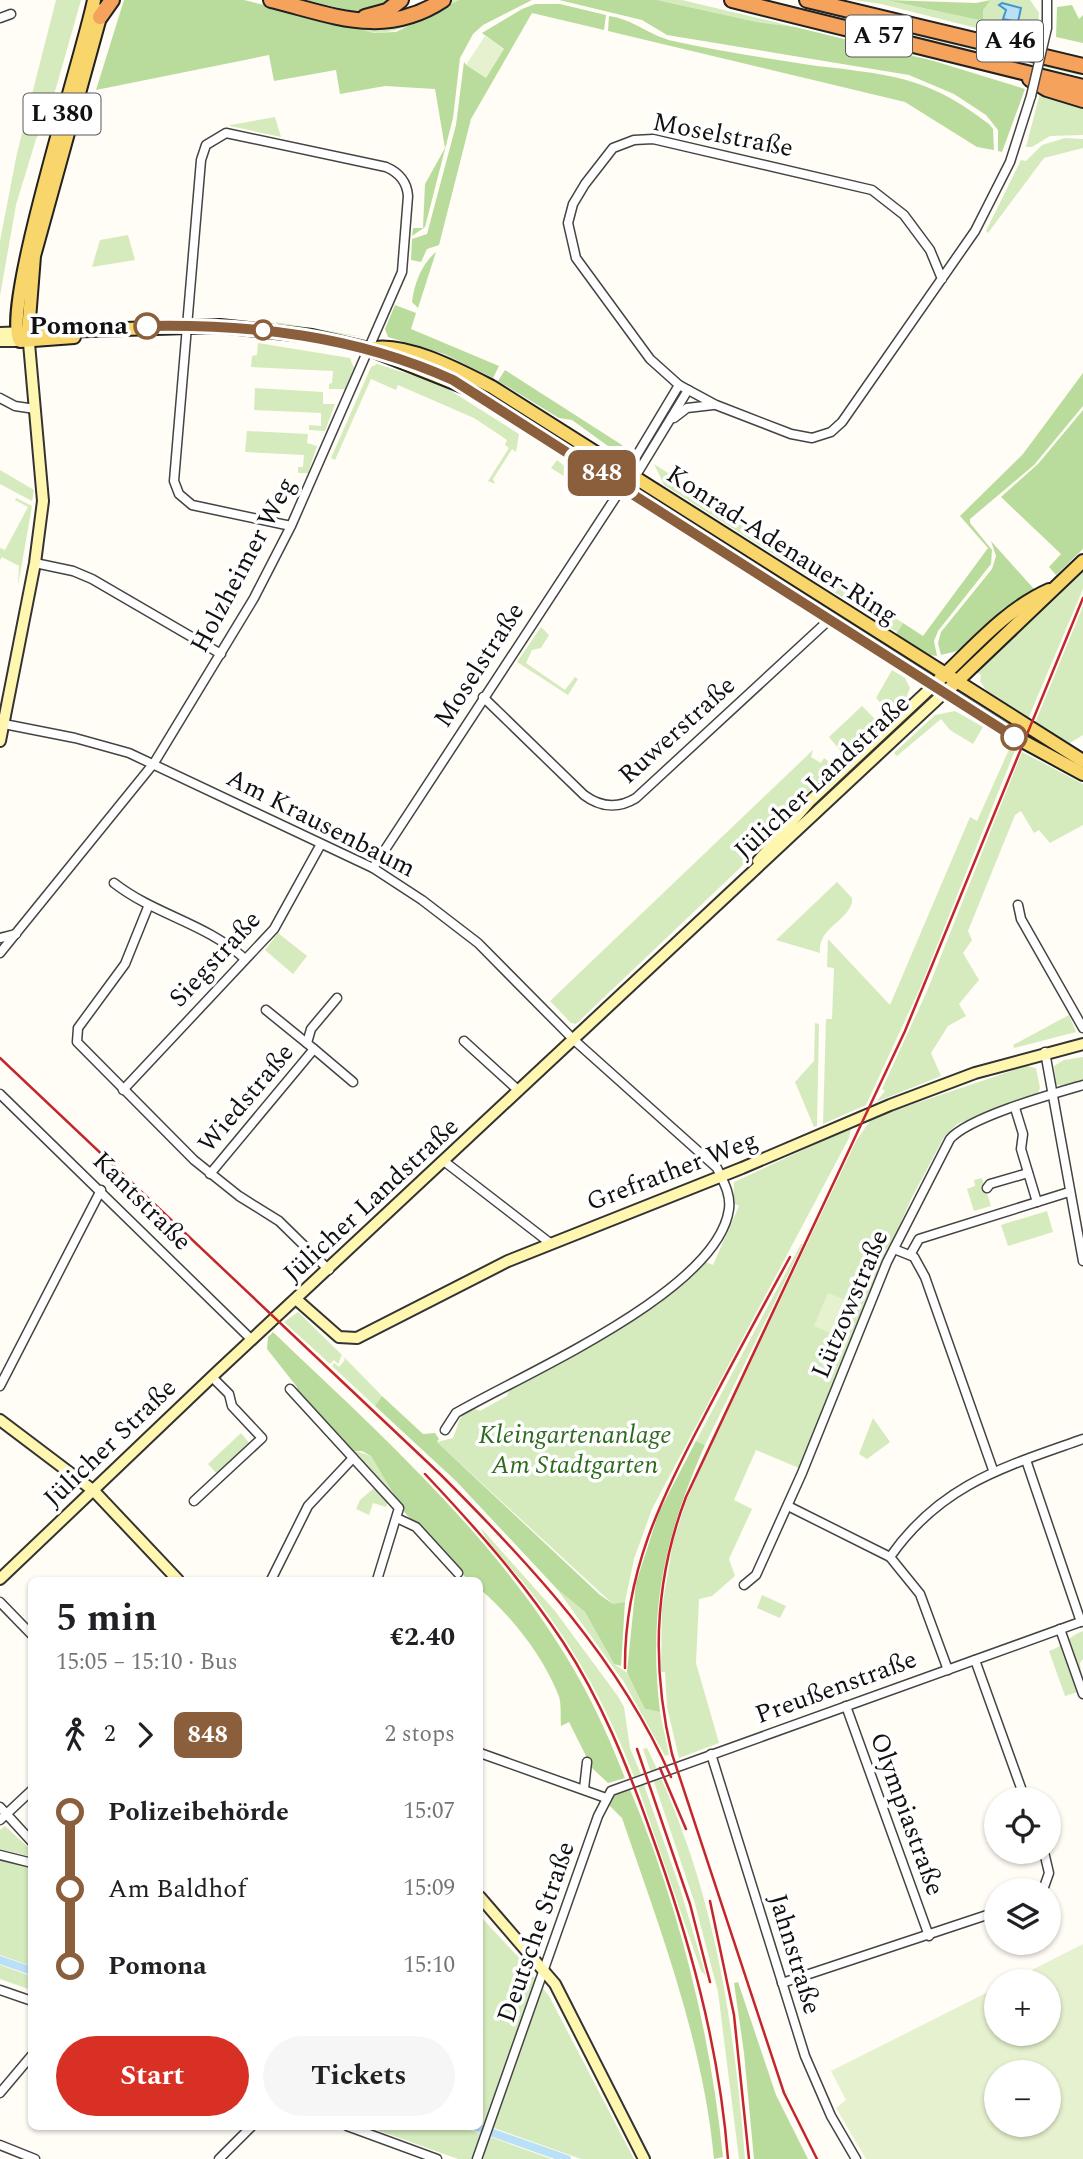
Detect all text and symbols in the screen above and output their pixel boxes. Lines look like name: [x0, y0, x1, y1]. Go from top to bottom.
road number: A 57: [846, 16, 912, 56]
road number: A 46: [977, 20, 1043, 61]
road number: L 380: [24, 93, 100, 134]
street label: Moselstraße: [649, 102, 797, 168]
place label: Pomona: [29, 306, 129, 346]
marker: Pomona: [134, 313, 160, 339]
unlabelled marker: [253, 320, 273, 340]
line badge: 848: [562, 450, 642, 496]
text: 848: [582, 455, 622, 491]
street label: Konrad-Adenauer-Ring: [658, 455, 906, 635]
street label: Holzheimer Weg: [180, 470, 306, 660]
street label: Moselstraße: [423, 594, 535, 736]
street label: Ruwerstraße: [609, 666, 745, 794]
street label: Jülicher Landstraße: [725, 685, 919, 869]
unlabelled marker: [1001, 724, 1027, 750]
street label: Am Krausenbaum: [219, 758, 423, 888]
street label: Siegstraße: [159, 901, 271, 1017]
street label: Wiedstraße: [188, 1034, 304, 1162]
street label: Jülicher Landstraße: [274, 1108, 468, 1292]
street label: Grefrather Weg: [581, 1120, 763, 1222]
street label: Kantstraße: [83, 1142, 201, 1260]
street label: Lützowstraße: [801, 1223, 899, 1385]
street label: Jülicher Straße: [34, 1369, 186, 1517]
park label: Kleingartenanlage Am Stadtgarten: [479, 1415, 671, 1485]
text: 5 min: [56, 1590, 157, 1648]
text: €2.40: [390, 1617, 455, 1657]
street label: Preußenstraße: [750, 1639, 922, 1735]
text: 15:05 – 15:10 · Bus: [56, 1645, 238, 1680]
icon: walk: [56, 1716, 94, 1754]
icon: forward: [126, 1716, 164, 1754]
text: 2: [104, 1717, 116, 1752]
text: 848: [188, 1717, 228, 1753]
text: 2 stops: [385, 1717, 455, 1752]
street label: Olympiastraße: [859, 1727, 955, 1901]
map controls: [984, 1787, 1061, 2137]
button: locate: [984, 1787, 1061, 1864]
text: Polizeibehörde: [108, 1792, 289, 1832]
text: 15:07: [403, 1794, 455, 1829]
street label: Deutsche Straße: [486, 1836, 586, 2028]
text: Am Baldhof: [108, 1869, 246, 1909]
text: 15:09: [403, 1871, 455, 1906]
button: layers: [984, 1878, 1061, 1955]
street label: Jahnstraße: [758, 1889, 832, 2019]
text: Pomona: [108, 1946, 207, 1986]
text: 15:10: [403, 1948, 455, 1983]
button: +: [984, 1969, 1061, 2046]
button: Start: [56, 2036, 249, 2116]
button: Tickets: [263, 2036, 455, 2116]
button: −: [984, 2060, 1061, 2137]

